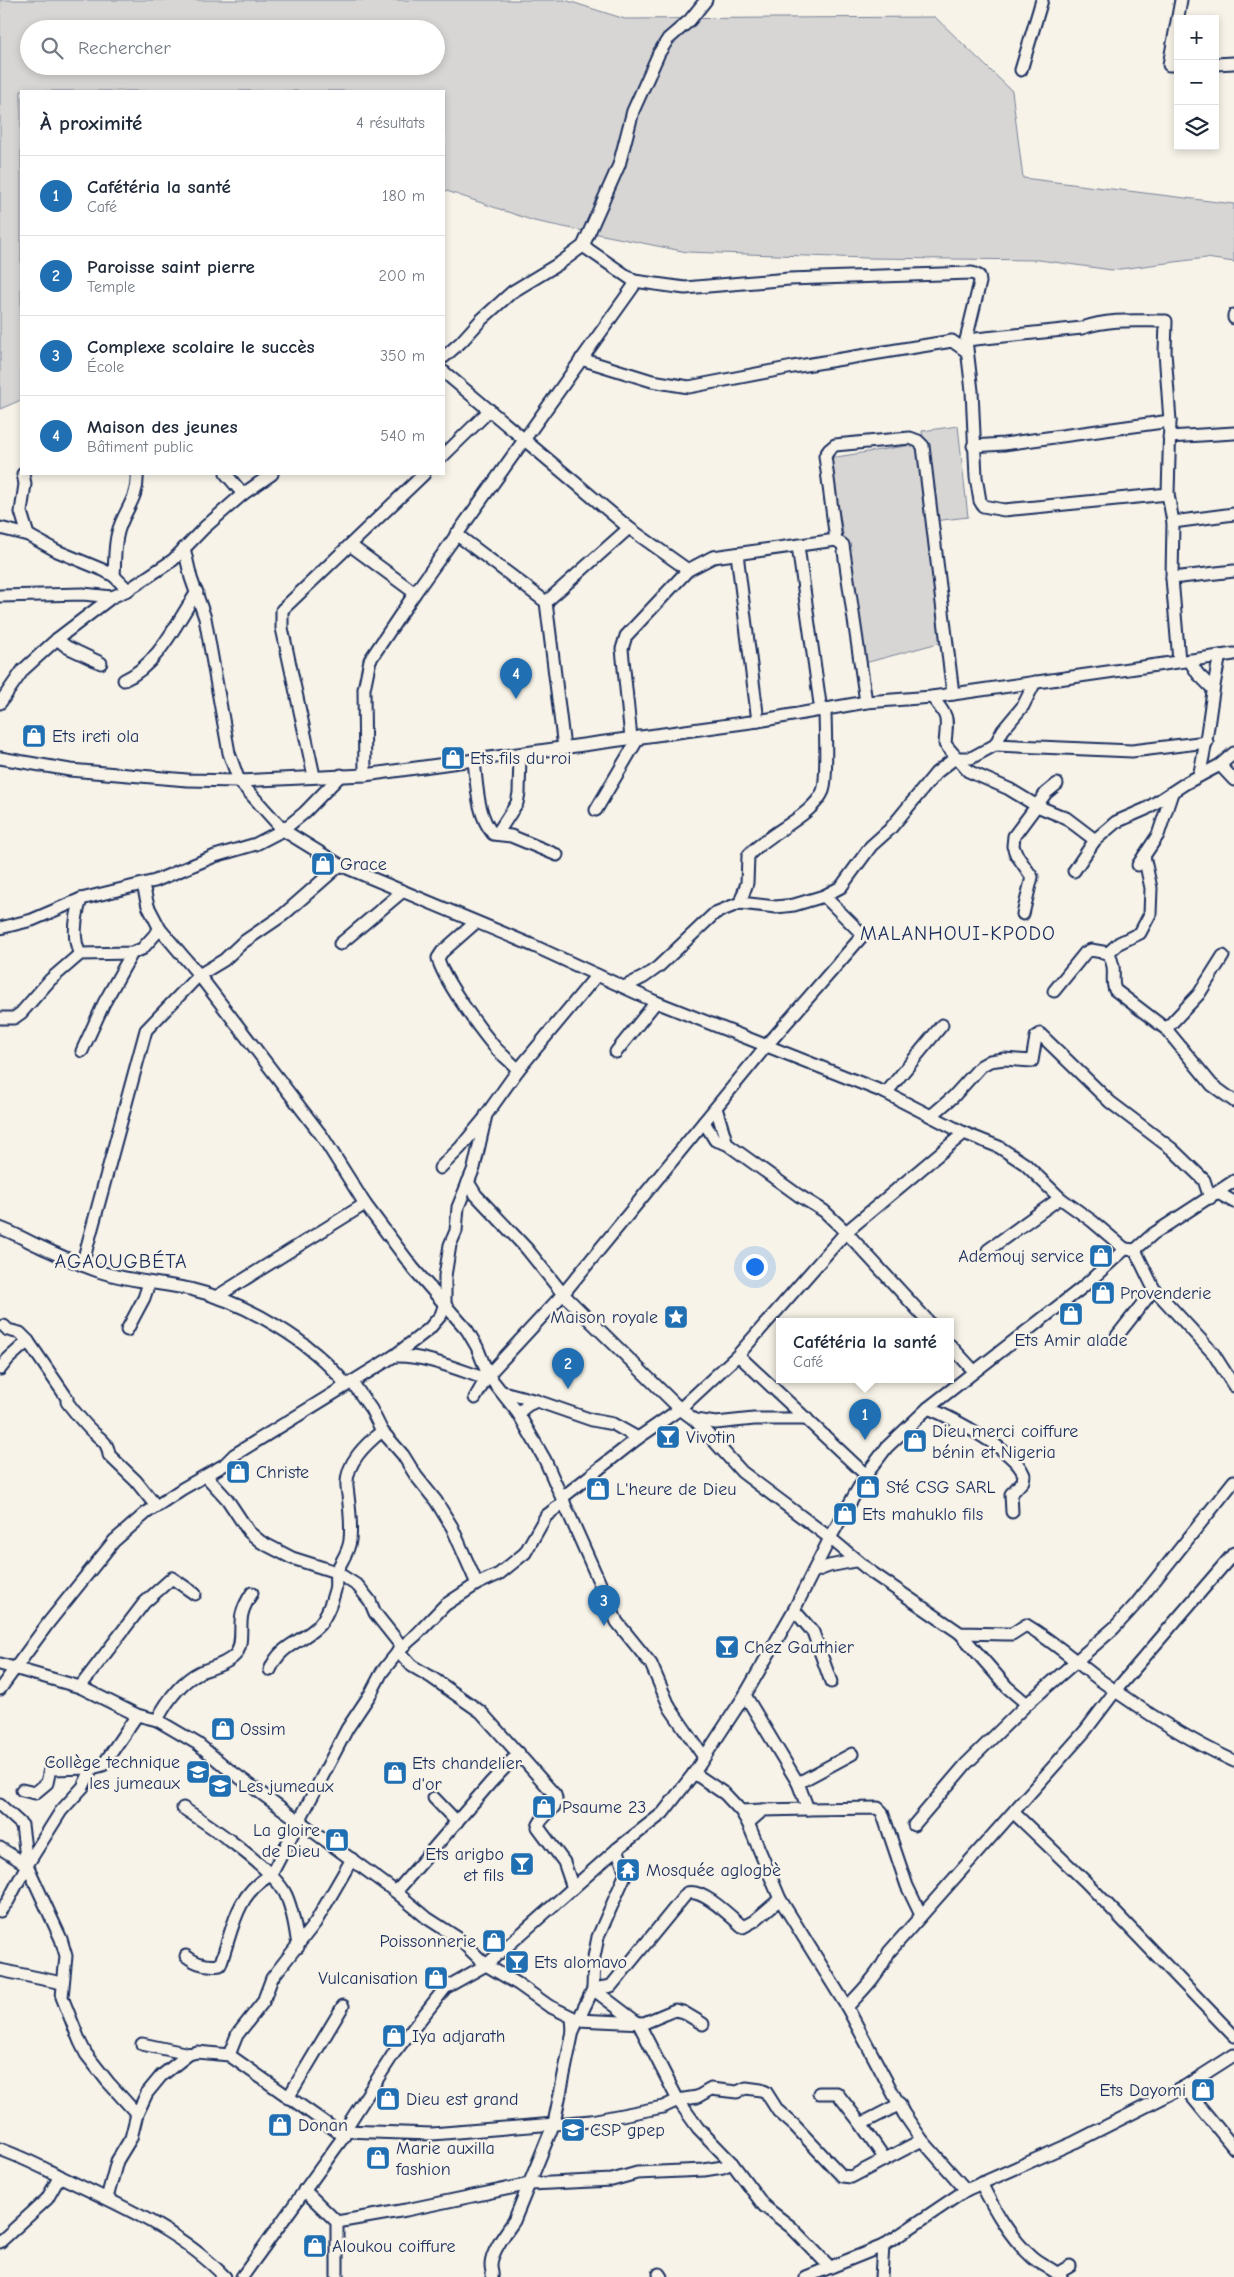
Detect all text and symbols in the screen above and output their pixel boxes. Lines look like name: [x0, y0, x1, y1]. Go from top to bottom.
map controls: [1174, 15, 1219, 150]
button: +: [1174, 15, 1219, 60]
search box: [20, 20, 445, 75]
icon: search: [38, 34, 66, 62]
text: Rechercher: [78, 37, 171, 59]
button: −: [1174, 60, 1219, 105]
button: layers: [1174, 105, 1219, 150]
text: À proximité: [40, 111, 142, 135]
text: 4 résultats: [356, 114, 425, 132]
text: Cafétéria la santé: [87, 176, 231, 198]
text: 1: [53, 187, 59, 205]
text: 180 m: [382, 187, 425, 205]
text: Café: [87, 198, 117, 216]
text: Paroisse saint pierre: [87, 256, 255, 278]
text: 2: [52, 267, 60, 285]
text: 200 m: [379, 267, 425, 285]
text: Temple: [87, 278, 135, 296]
text: Complexe scolaire le succès: [87, 336, 315, 358]
text: 3: [52, 347, 60, 365]
text: 350 m: [380, 347, 425, 365]
text: École: [87, 358, 124, 376]
text: Maison des jeunes: [87, 416, 238, 438]
text: 4: [52, 427, 60, 445]
text: 540 m: [380, 427, 425, 445]
text: Bâtiment public: [87, 438, 193, 456]
pin: 4: [500, 658, 532, 699]
shop icon: Ets ireti ola: [21, 723, 47, 749]
place label: Ets ireti ola: [52, 726, 139, 747]
shop icon: Ets fils du roi: [440, 745, 466, 771]
place label: Ets fils du roi: [470, 748, 571, 769]
shop icon: Grace: [310, 851, 336, 877]
place label: Grace: [340, 854, 387, 875]
district label: MALANHOUI-KPODO: [860, 922, 1056, 945]
shop icon: Ademouj service: [1088, 1243, 1114, 1269]
place label: Ademouj service: [958, 1246, 1084, 1267]
district label: AGAOUGBÉTA: [54, 1250, 188, 1273]
your location: [742, 1254, 768, 1280]
shop icon: Provenderie: [1090, 1280, 1116, 1306]
place label: Provenderie: [1120, 1283, 1211, 1304]
shop icon: Ets Amir alade: [1058, 1301, 1084, 1327]
place icon: Maison royale: [663, 1304, 689, 1330]
place label: Maison royale: [550, 1307, 658, 1328]
popup: [776, 1318, 954, 1383]
place label: Ets Amir alade: [1014, 1330, 1128, 1351]
text: Cafétéria la santé: [793, 1331, 937, 1353]
pin: 2: [552, 1348, 584, 1389]
text: Café: [793, 1353, 823, 1371]
pin: 1: [849, 1399, 881, 1440]
place label: Dieu merci coiffure bénin et Nigeria: [932, 1421, 1078, 1463]
bar icon: Vivotin: [655, 1424, 681, 1450]
place label: Vivotin: [686, 1427, 735, 1448]
shop icon: Dieu merci coiffure bénin et Nigeria: [902, 1428, 928, 1454]
shop icon: Christe: [225, 1459, 251, 1485]
place label: Christe: [256, 1462, 309, 1483]
shop icon: Sté CSG SARL: [855, 1474, 881, 1500]
shop icon: L'heure de Dieu: [585, 1476, 611, 1502]
place label: Sté CSG SARL: [886, 1477, 996, 1498]
place label: L'heure de Dieu: [616, 1479, 736, 1500]
shop icon: Ets mahuklo fils: [832, 1501, 858, 1527]
place label: Ets mahuklo fils: [862, 1504, 983, 1525]
pin: 3: [588, 1585, 620, 1626]
bar icon: Chez Gauthier: [714, 1634, 740, 1660]
place label: Chez Gauthier: [744, 1637, 855, 1658]
shop icon: Ossim: [210, 1716, 236, 1742]
place label: Ossim: [240, 1719, 286, 1740]
place label: Collège technique les jumeaux: [44, 1752, 180, 1794]
place label: Ets chandelier d'or: [412, 1753, 523, 1795]
school or university icon: Collège technique les jumeaux: [185, 1759, 211, 1785]
shop icon: Ets chandelier d'or: [382, 1760, 408, 1786]
school or university icon: Les jumeaux: [207, 1773, 233, 1799]
place label: Les jumeaux: [238, 1776, 334, 1797]
shop icon: Psaume 23: [531, 1794, 557, 1820]
place label: Psaume 23: [562, 1797, 646, 1818]
place label: La gloire de Dieu: [253, 1820, 320, 1862]
shop icon: La gloire de Dieu: [324, 1827, 350, 1853]
place label: Ets arigbo et fils: [425, 1844, 504, 1886]
bar icon: Ets arigbo et fils: [509, 1851, 535, 1877]
temple icon: Mosquée aglogbè: [615, 1857, 641, 1883]
place label: Mosquée aglogbè: [646, 1860, 781, 1881]
shop icon: Poissonnerie: [481, 1928, 507, 1954]
place label: Poissonnerie: [379, 1931, 476, 1952]
bar icon: Ets alomavo: [504, 1949, 530, 1975]
place label: Ets alomavo: [534, 1952, 627, 1973]
shop icon: Vulcanisation: [423, 1965, 449, 1991]
place label: Vulcanisation: [318, 1968, 418, 1989]
shop icon: Iya adjarath: [381, 2023, 407, 2049]
place label: Iya adjarath: [412, 2026, 505, 2047]
shop icon: Ets Dayomi: [1190, 2077, 1216, 2103]
place label: Ets Dayomi: [1100, 2080, 1186, 2101]
shop icon: Dieu est grand: [375, 2086, 401, 2112]
place label: Dieu est grand: [406, 2089, 518, 2110]
shop icon: Donan: [267, 2112, 293, 2138]
place label: Donan: [298, 2115, 348, 2136]
school or university icon: CSP gpep: [560, 2117, 586, 2143]
place label: CSP gpep: [590, 2120, 665, 2141]
place label: Marie auxilla fashion: [395, 2138, 495, 2180]
shop icon: Marie auxilla fashion: [365, 2145, 391, 2171]
shop icon: Aloukou coiffure: [302, 2233, 328, 2259]
place label: Aloukou coiffure: [332, 2236, 456, 2257]

